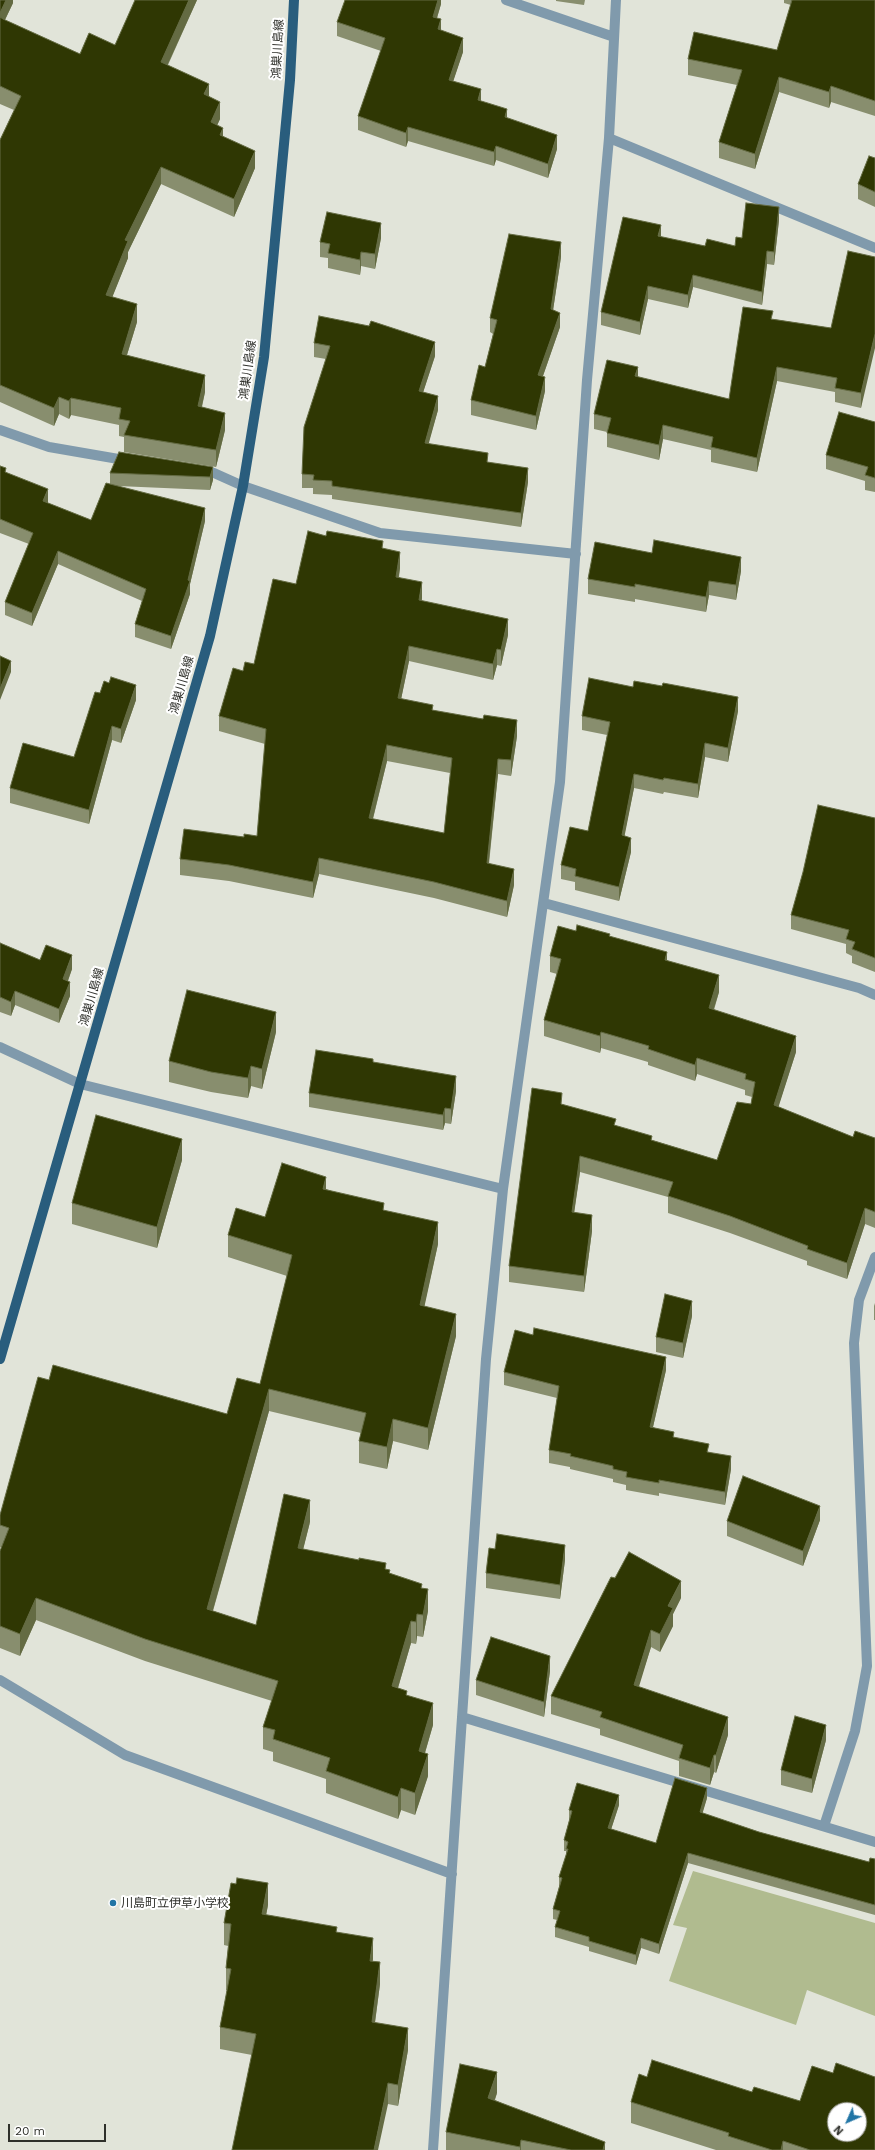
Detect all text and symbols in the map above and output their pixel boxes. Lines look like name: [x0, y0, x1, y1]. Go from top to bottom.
street label: 鴻巣川島線: [269, 19, 287, 79]
street label: 鴻巣川島線: [237, 339, 259, 401]
street label: 鴻巣川島線: [167, 654, 197, 716]
street label: 鴻巣川島線: [77, 966, 107, 1028]
place label: 川島町立伊草小学校: [121, 1896, 229, 1910]
marker: 川島町立伊草小学校: [108, 1898, 118, 1908]
north arrow: [827, 2102, 867, 2142]
scale bar: [10, 2116, 108, 2142]
text: N: [831, 2123, 846, 2138]
text: 20 m: [15, 2124, 45, 2138]

